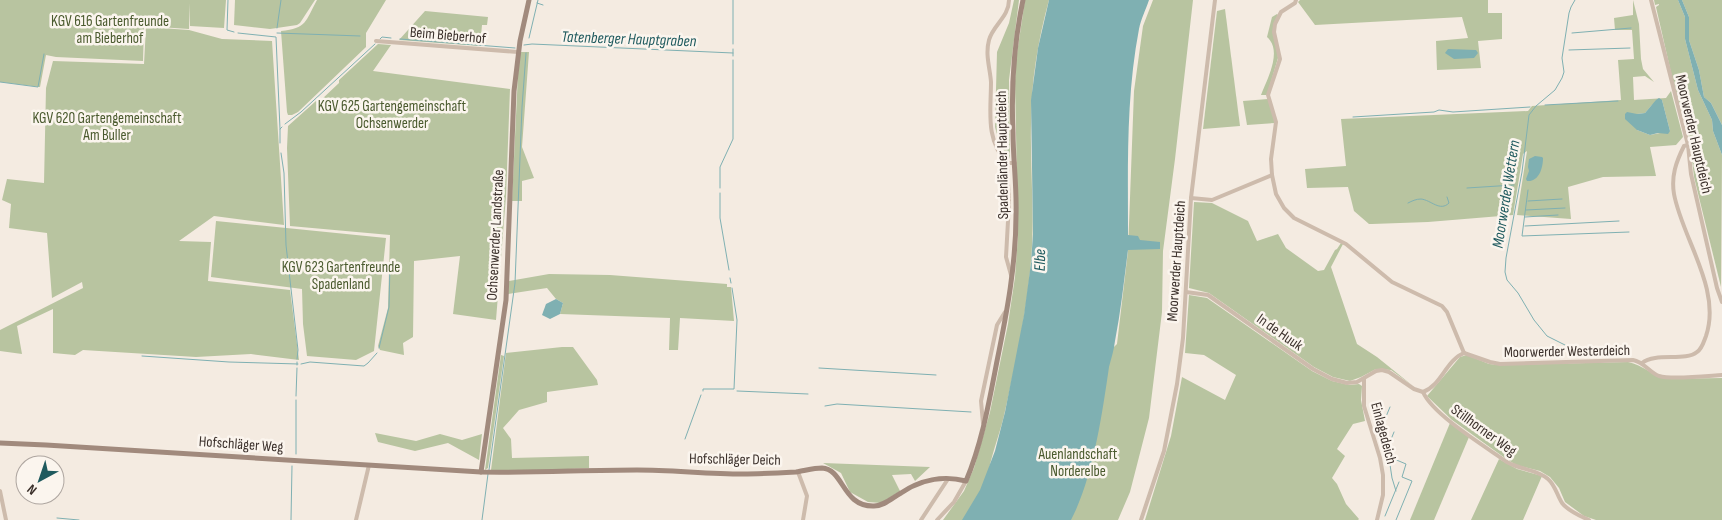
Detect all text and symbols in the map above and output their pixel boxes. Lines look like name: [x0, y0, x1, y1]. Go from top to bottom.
park label: KGV 616 Gartenfreunde am Bieberhof: [51, 12, 169, 48]
street label: Beim Bieberhof: [409, 23, 488, 48]
water label: Tatenberger Hauptgraben: [561, 28, 697, 51]
street label: Moorwerder Hauptdeich: [1671, 73, 1716, 195]
street label: Spadenländer Hauptdeich: [992, 90, 1013, 220]
park label: KGV 625 Gartengemeinschaft Ochsenwerder: [318, 97, 467, 133]
park label: KGV 620 Gartengemeinschaft Am Buller: [33, 109, 182, 145]
water label: Moorwerder Wettern: [1489, 139, 1524, 250]
street label: Ochsenwerder Landstraße: [483, 169, 508, 301]
street label: Moorwerder Hauptdeich: [1163, 200, 1190, 322]
water label: Elbe: [1031, 249, 1050, 271]
park label: KGV 623 Gartenfreunde Spadenland: [282, 258, 400, 294]
street label: In de Huuk: [1253, 310, 1307, 355]
street label: Moorwerder Westerdeich: [1504, 341, 1630, 362]
street label: Einlagedeich: [1366, 400, 1401, 466]
street label: Stillhorner Weg: [1447, 400, 1520, 461]
street label: Hofschläger Weg: [198, 432, 284, 457]
park label: Auenlandschaft Norderelbe: [1038, 445, 1118, 481]
street label: Hofschläger Deich: [689, 449, 781, 470]
north arrow: [15, 455, 65, 505]
text: N: [24, 481, 40, 498]

